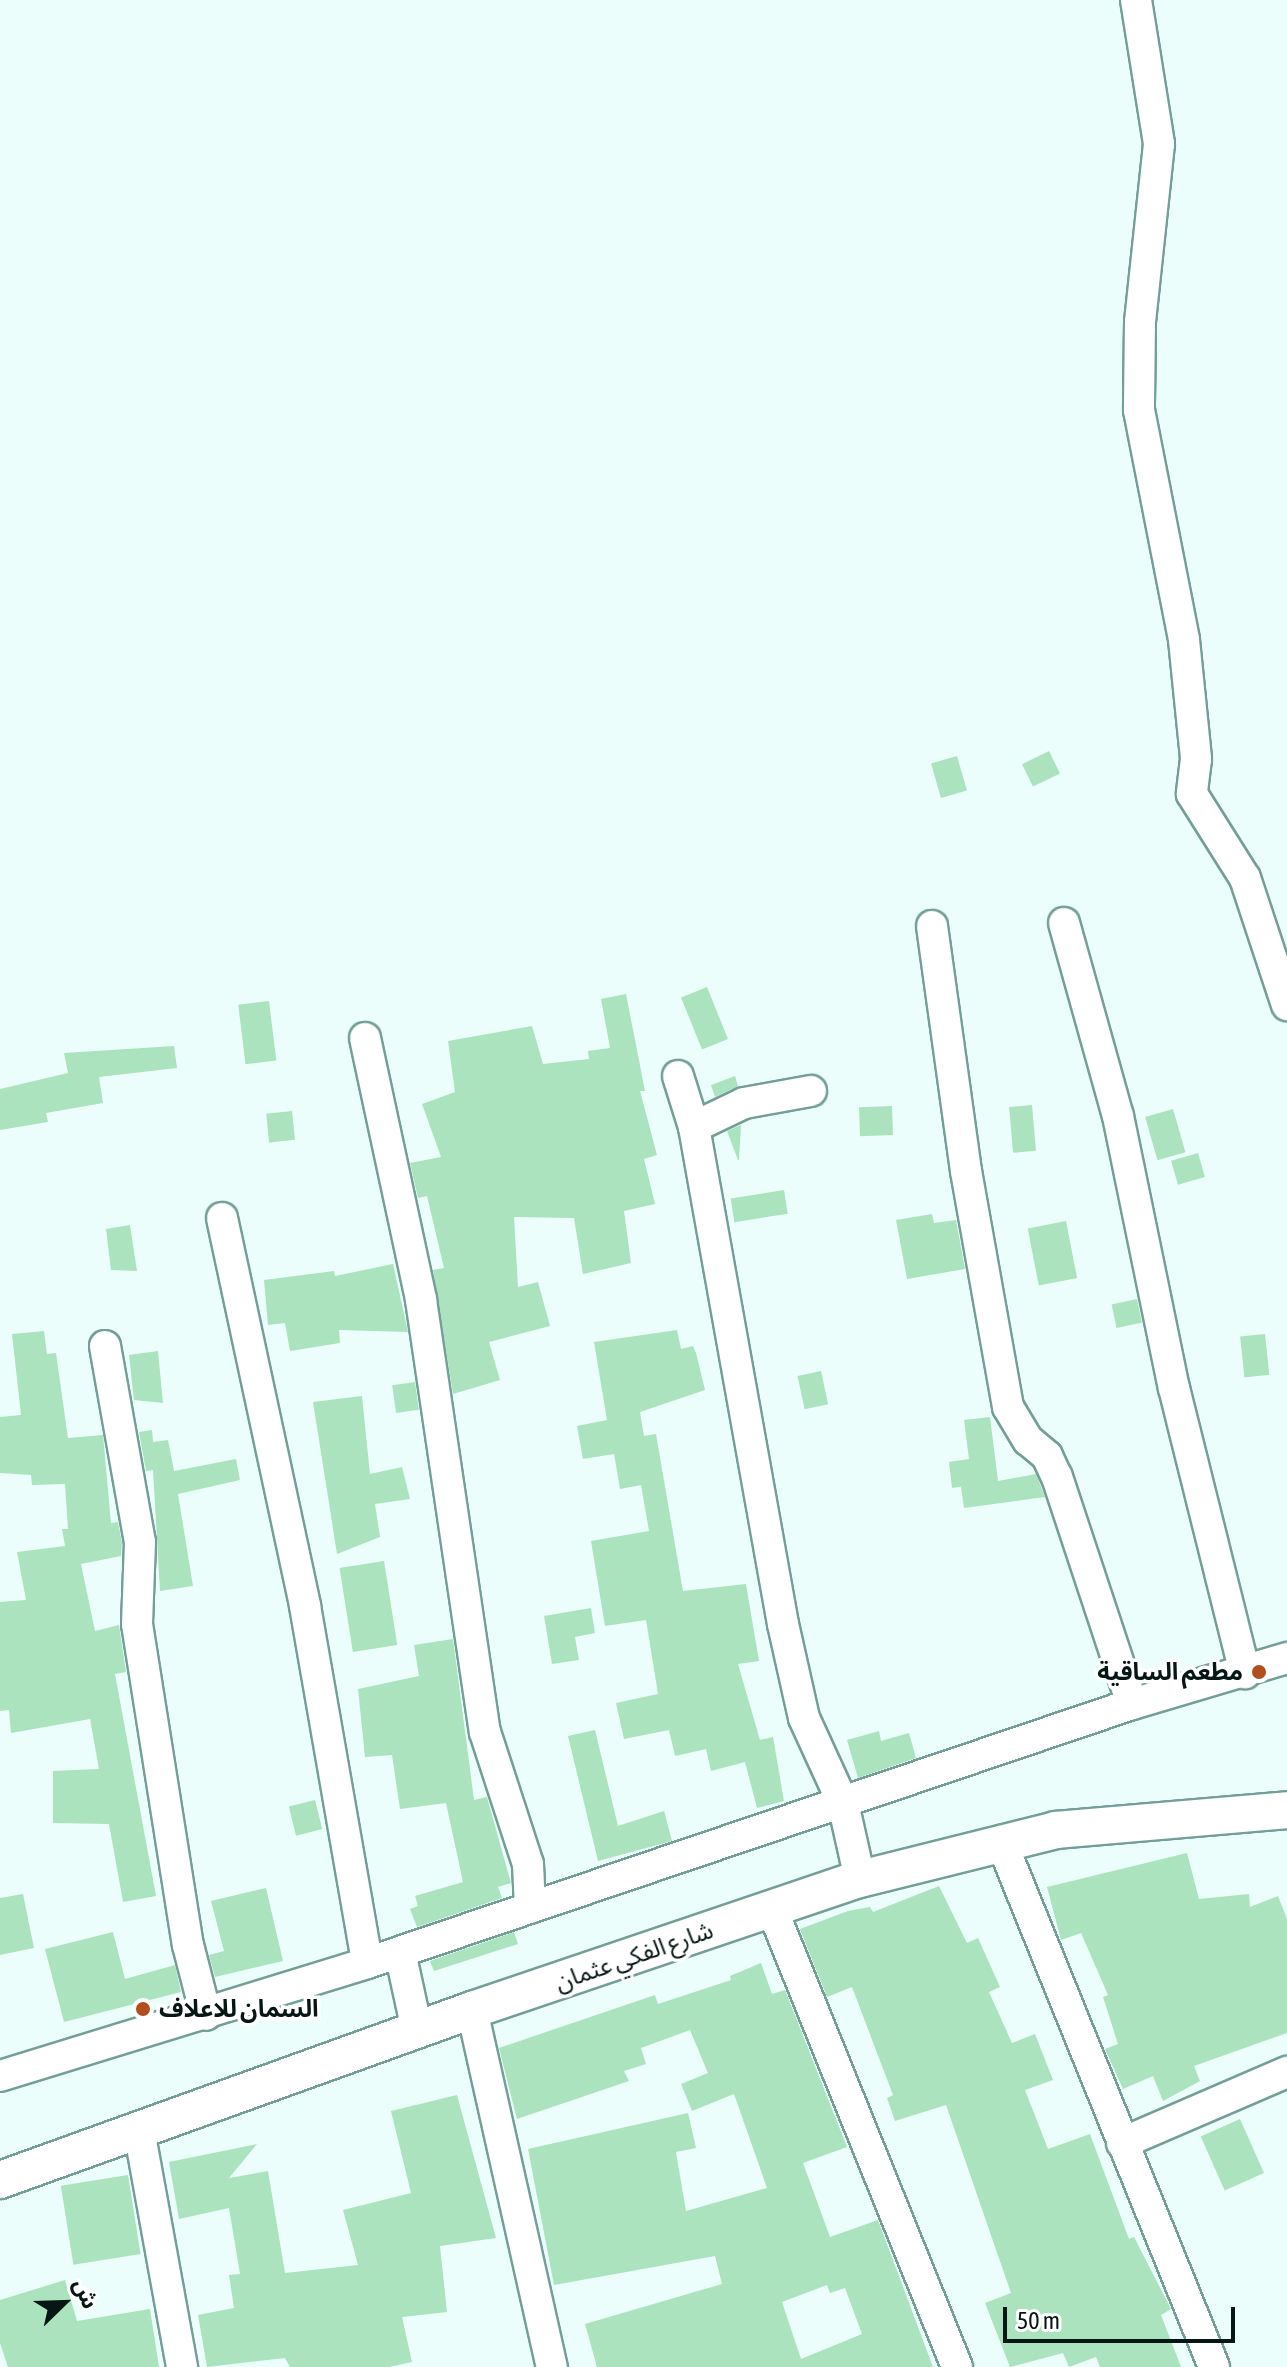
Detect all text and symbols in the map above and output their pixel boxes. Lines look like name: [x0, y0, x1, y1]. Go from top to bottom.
place label: مطعم الساقية: [1097, 1658, 1243, 1686]
marker: مطعم الساقية: [1250, 1663, 1268, 1681]
street label: شارع الفكي عثمان: [551, 1915, 717, 1997]
place label: السمان للاعلاف: [159, 1995, 319, 2023]
marker: السمان للاعلاف: [134, 2000, 152, 2018]
north arrow: [24, 2263, 104, 2343]
text: ش: [68, 2275, 104, 2313]
scale bar: [1007, 2291, 1239, 2341]
text: 50 m: [1017, 2307, 1060, 2334]

